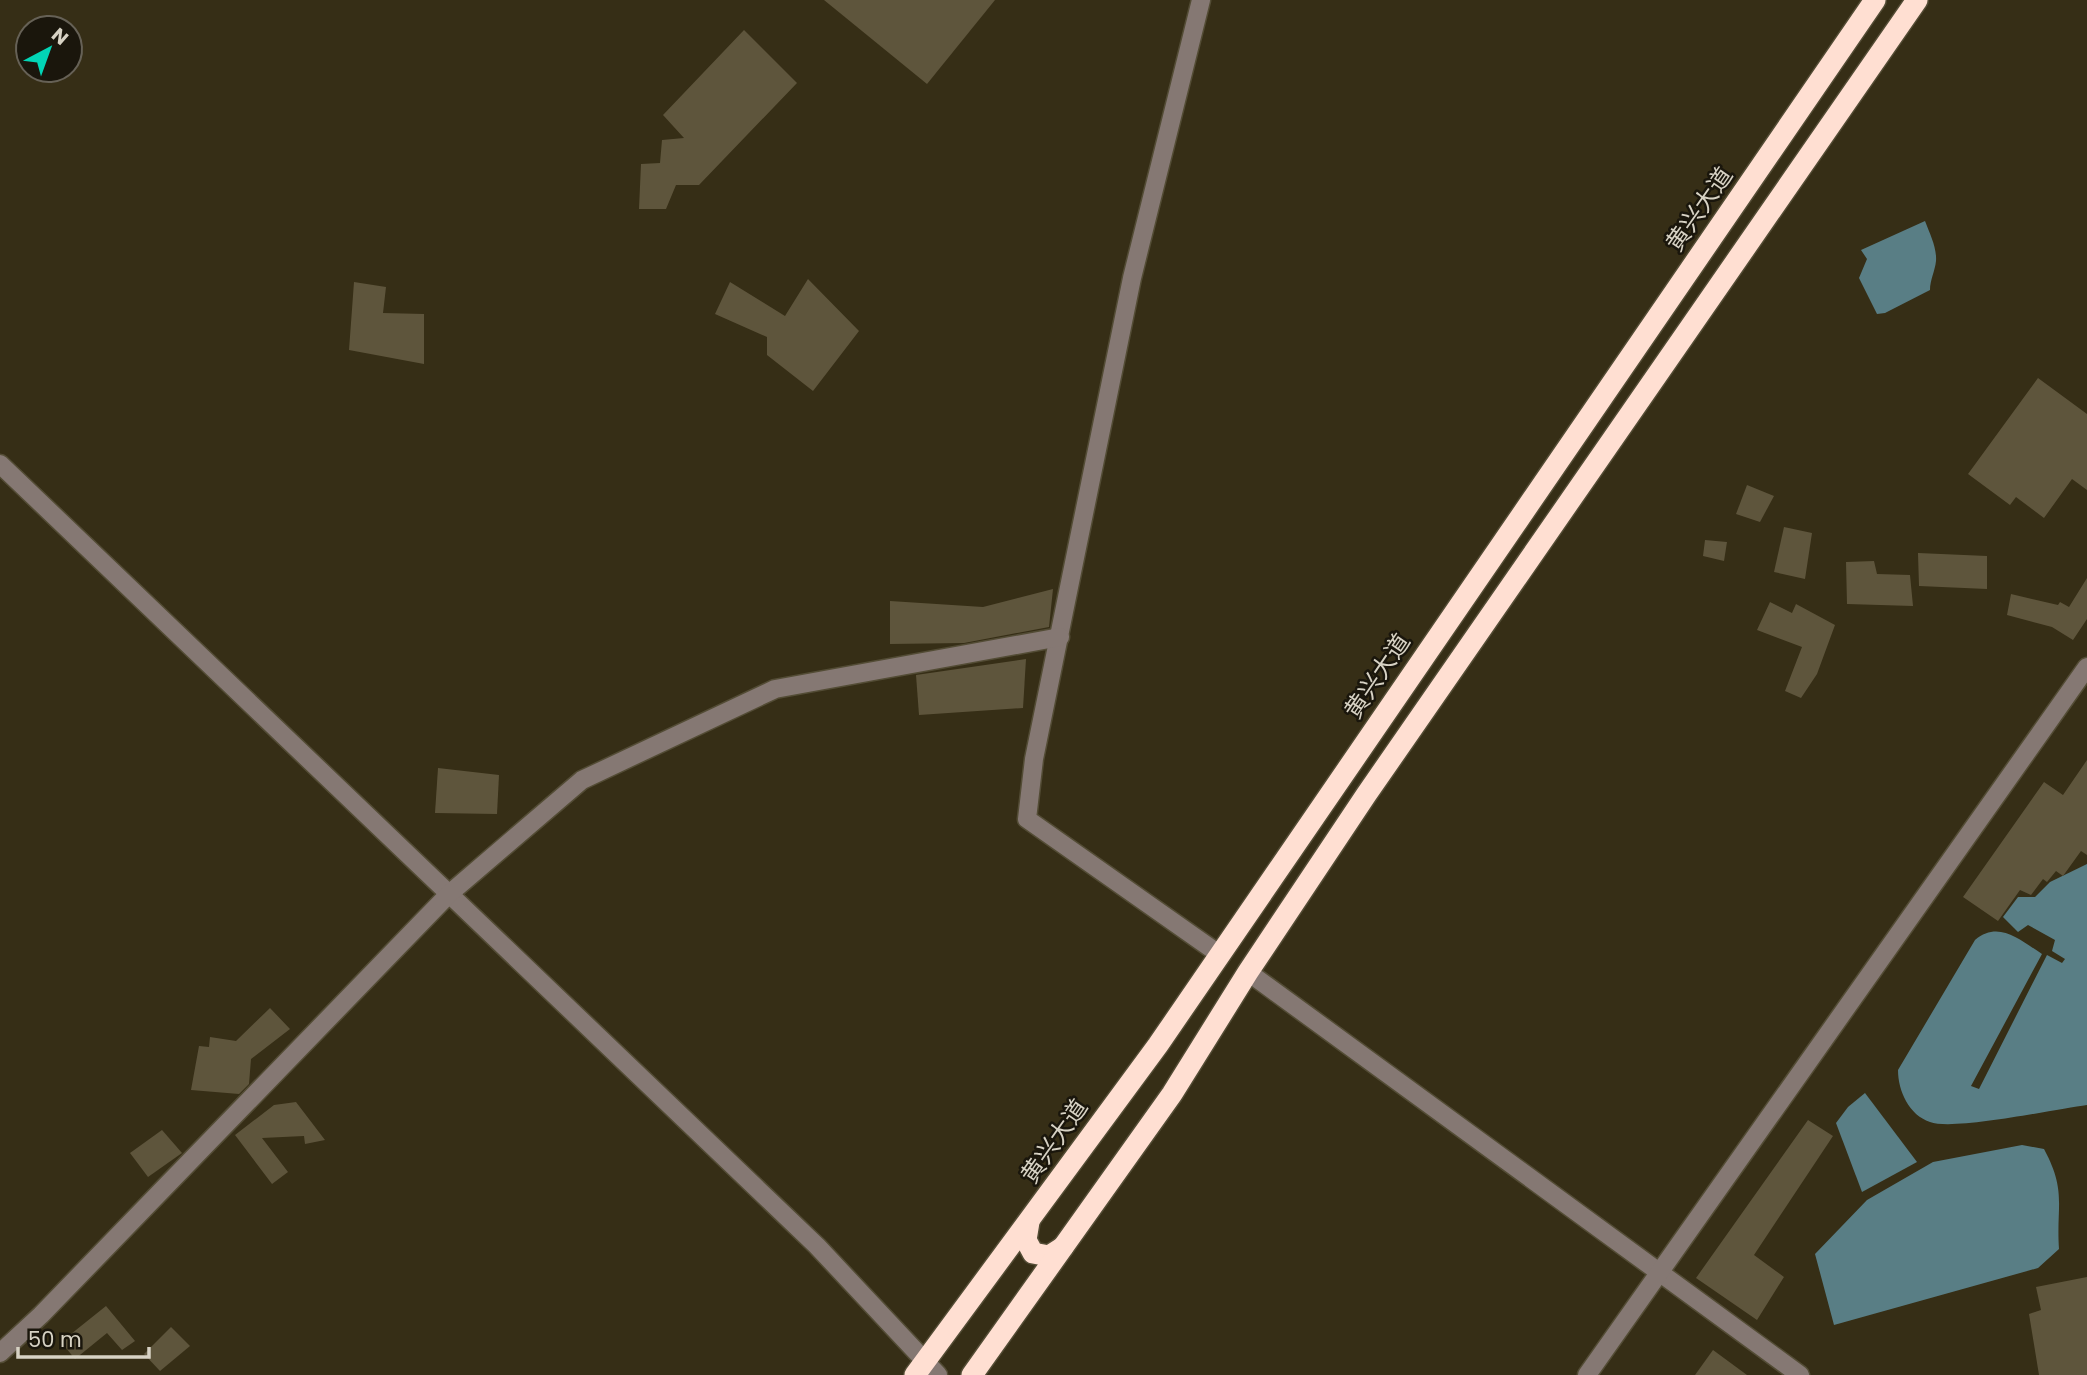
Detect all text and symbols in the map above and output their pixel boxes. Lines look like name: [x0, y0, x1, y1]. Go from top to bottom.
north arrow: [14, 14, 84, 84]
text: N: [46, 22, 74, 51]
street label: 黄兴大道: [1658, 160, 1740, 258]
street label: 黄兴大道: [1336, 627, 1418, 725]
street label: 黄兴大道: [1013, 1092, 1095, 1190]
scale bar: [18, 1316, 149, 1360]
text: 50 m: [28, 1325, 82, 1354]

